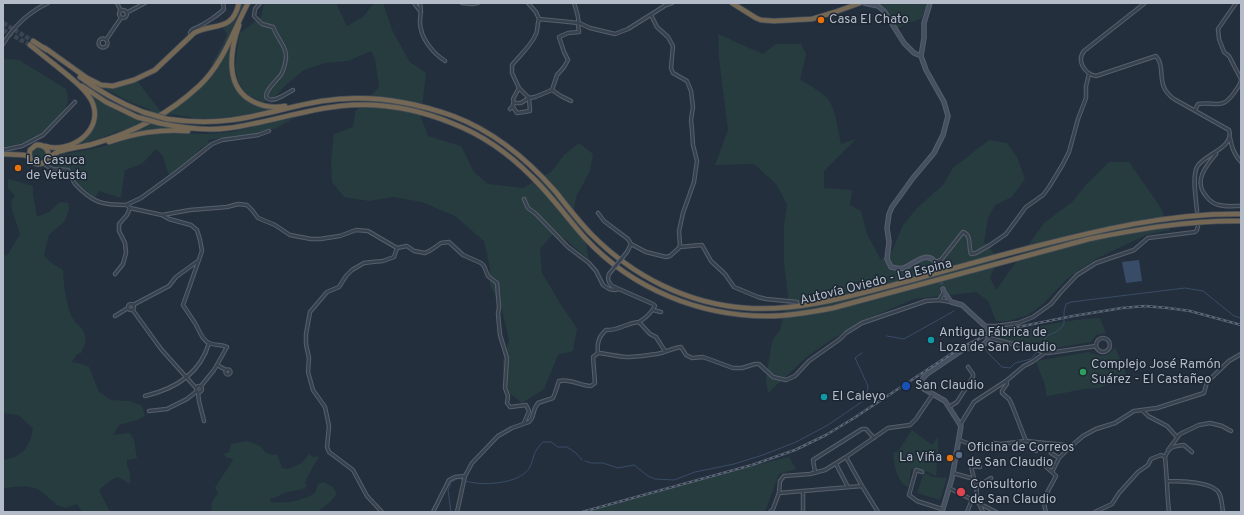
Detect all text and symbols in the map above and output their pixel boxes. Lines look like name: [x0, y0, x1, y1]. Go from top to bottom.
place label: Casa El Chato: [829, 12, 909, 28]
marker: Casa El Chato: [816, 15, 826, 25]
place label: La Casuca de Vetusta: [26, 153, 87, 184]
marker: La Casuca de Vetusta: [13, 163, 23, 173]
street label: Autovía Oviedo - La Espina: [798, 257, 954, 309]
place label: Antigua Fábrica de Loza de San Claudio: [939, 325, 1056, 356]
marker: Antigua Fábrica de Loza de San Claudio: [926, 335, 936, 345]
place label: Complejo José Ramón Suárez - El Castañeo: [1091, 357, 1221, 388]
marker: Complejo José Ramón Suárez - El Castañeo: [1078, 367, 1088, 377]
place label: San Claudio: [915, 378, 984, 394]
marker: San Claudio: [900, 380, 912, 392]
place label: El Caleyo: [832, 389, 886, 405]
marker: El Caleyo: [819, 392, 829, 402]
place label: Oficina de Correos de San Claudio: [967, 440, 1074, 471]
place label: La Viña: [899, 450, 942, 466]
marker: Oficina de Correos de San Claudio: [954, 450, 964, 460]
marker: La Viña: [945, 453, 955, 463]
place label: Consultorio de San Claudio: [970, 477, 1056, 508]
marker: Consultorio de San Claudio: [955, 486, 967, 498]

